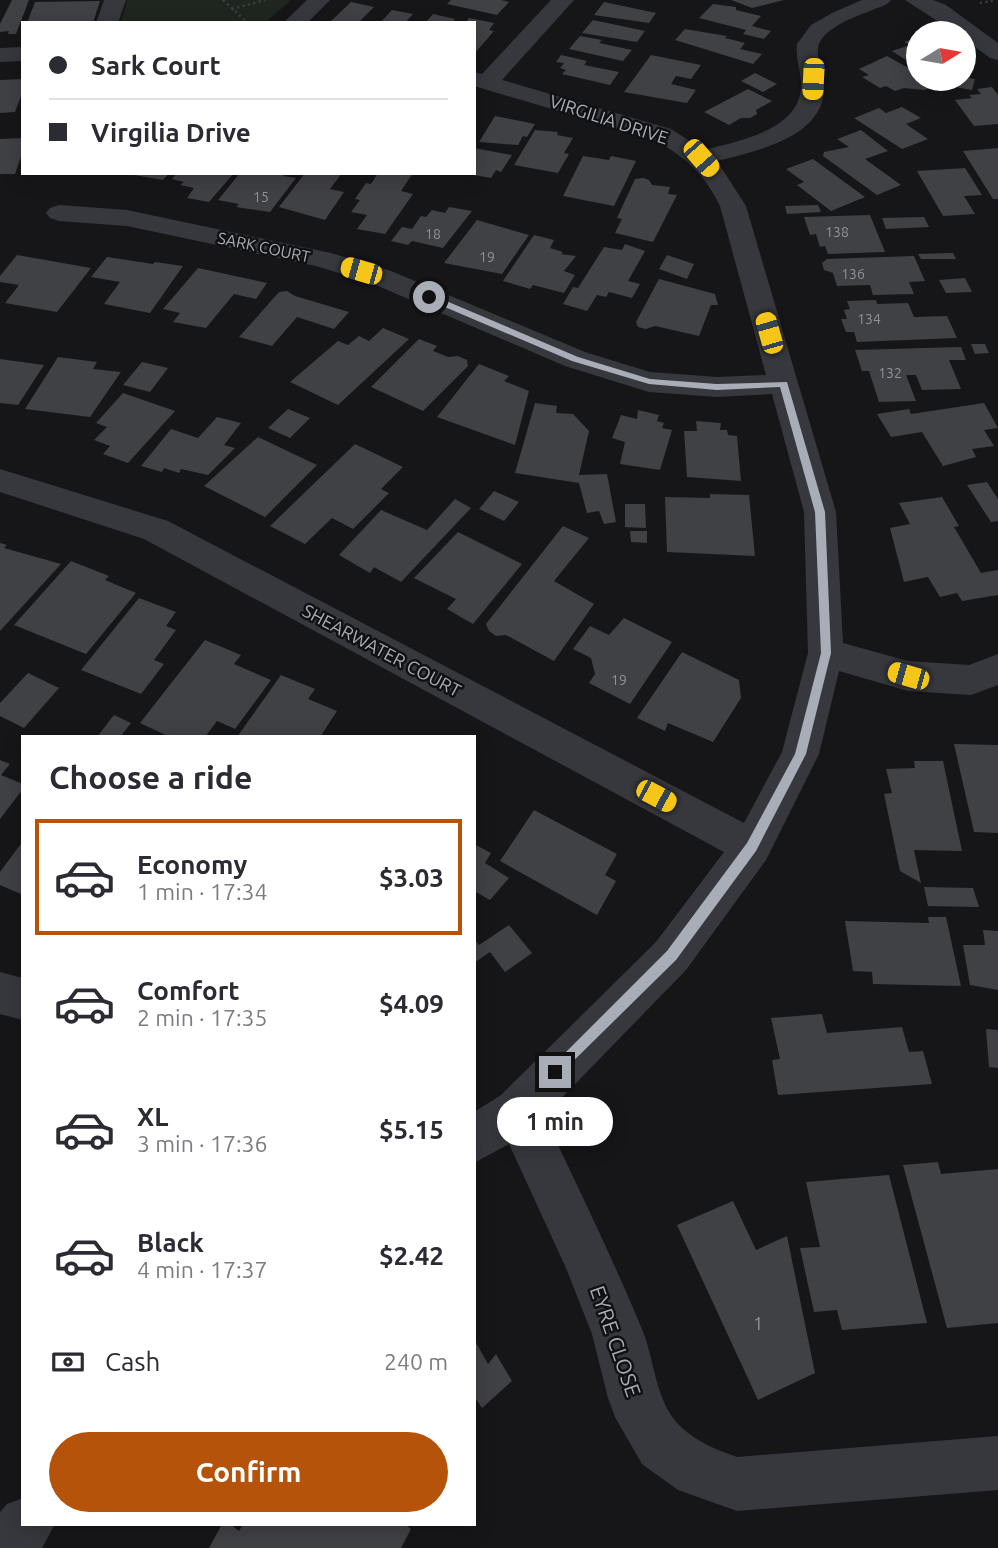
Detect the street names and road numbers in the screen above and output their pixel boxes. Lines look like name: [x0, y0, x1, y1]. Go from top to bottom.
street label: VIRGILIA DRIVE: [547, 90, 671, 148]
street label: SARK COURT: [216, 228, 312, 266]
street label: SHEARWATER COURT: [300, 600, 464, 700]
street label: EYRE CLOSE: [586, 1282, 646, 1400]

